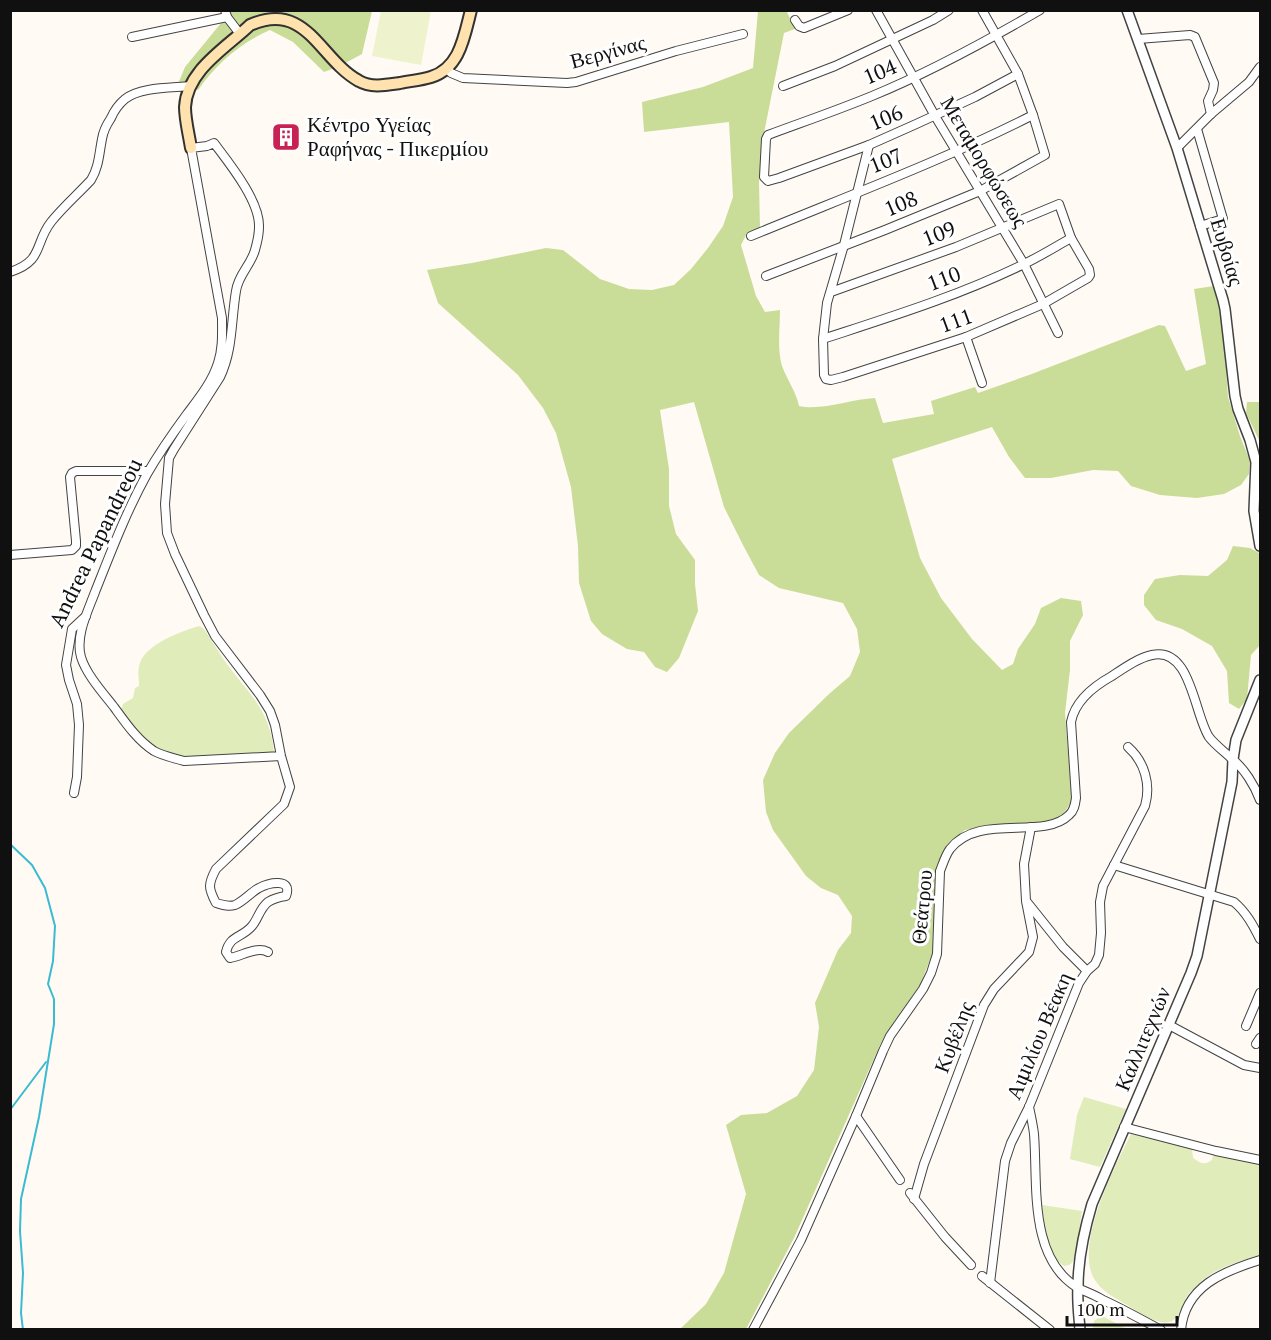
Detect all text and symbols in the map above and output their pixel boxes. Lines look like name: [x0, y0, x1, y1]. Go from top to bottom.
street label: Βεργίνας: [567, 27, 649, 75]
street label: 104: [859, 51, 901, 91]
street label: Μεταμορφώσεως: [935, 91, 1035, 233]
street label: 106: [865, 98, 907, 137]
place label: Κέντρο Υγείας Ραφήνας - Πικερμίου: [307, 110, 488, 162]
building icon: Κέντρο Υγείας Ραφήνας - Πικερμίου: [270, 121, 302, 153]
street label: 107: [865, 141, 906, 179]
street label: 108: [880, 184, 922, 223]
street label: 109: [918, 214, 959, 252]
street label: Ευβοίας: [1204, 214, 1252, 290]
street label: 110: [923, 259, 964, 297]
street label: 111: [935, 301, 976, 339]
street label: Andrea Papandreou: [42, 453, 148, 632]
street label: Θεάτρου: [904, 868, 938, 945]
street label: Αιμιλίου Βέακη: [999, 968, 1077, 1104]
street label: Καλλιτεχνών: [1108, 982, 1177, 1095]
street label: Κυβέλης: [927, 996, 980, 1076]
scale bar: [1067, 1289, 1176, 1327]
text: 100 m: [1076, 1297, 1125, 1321]

